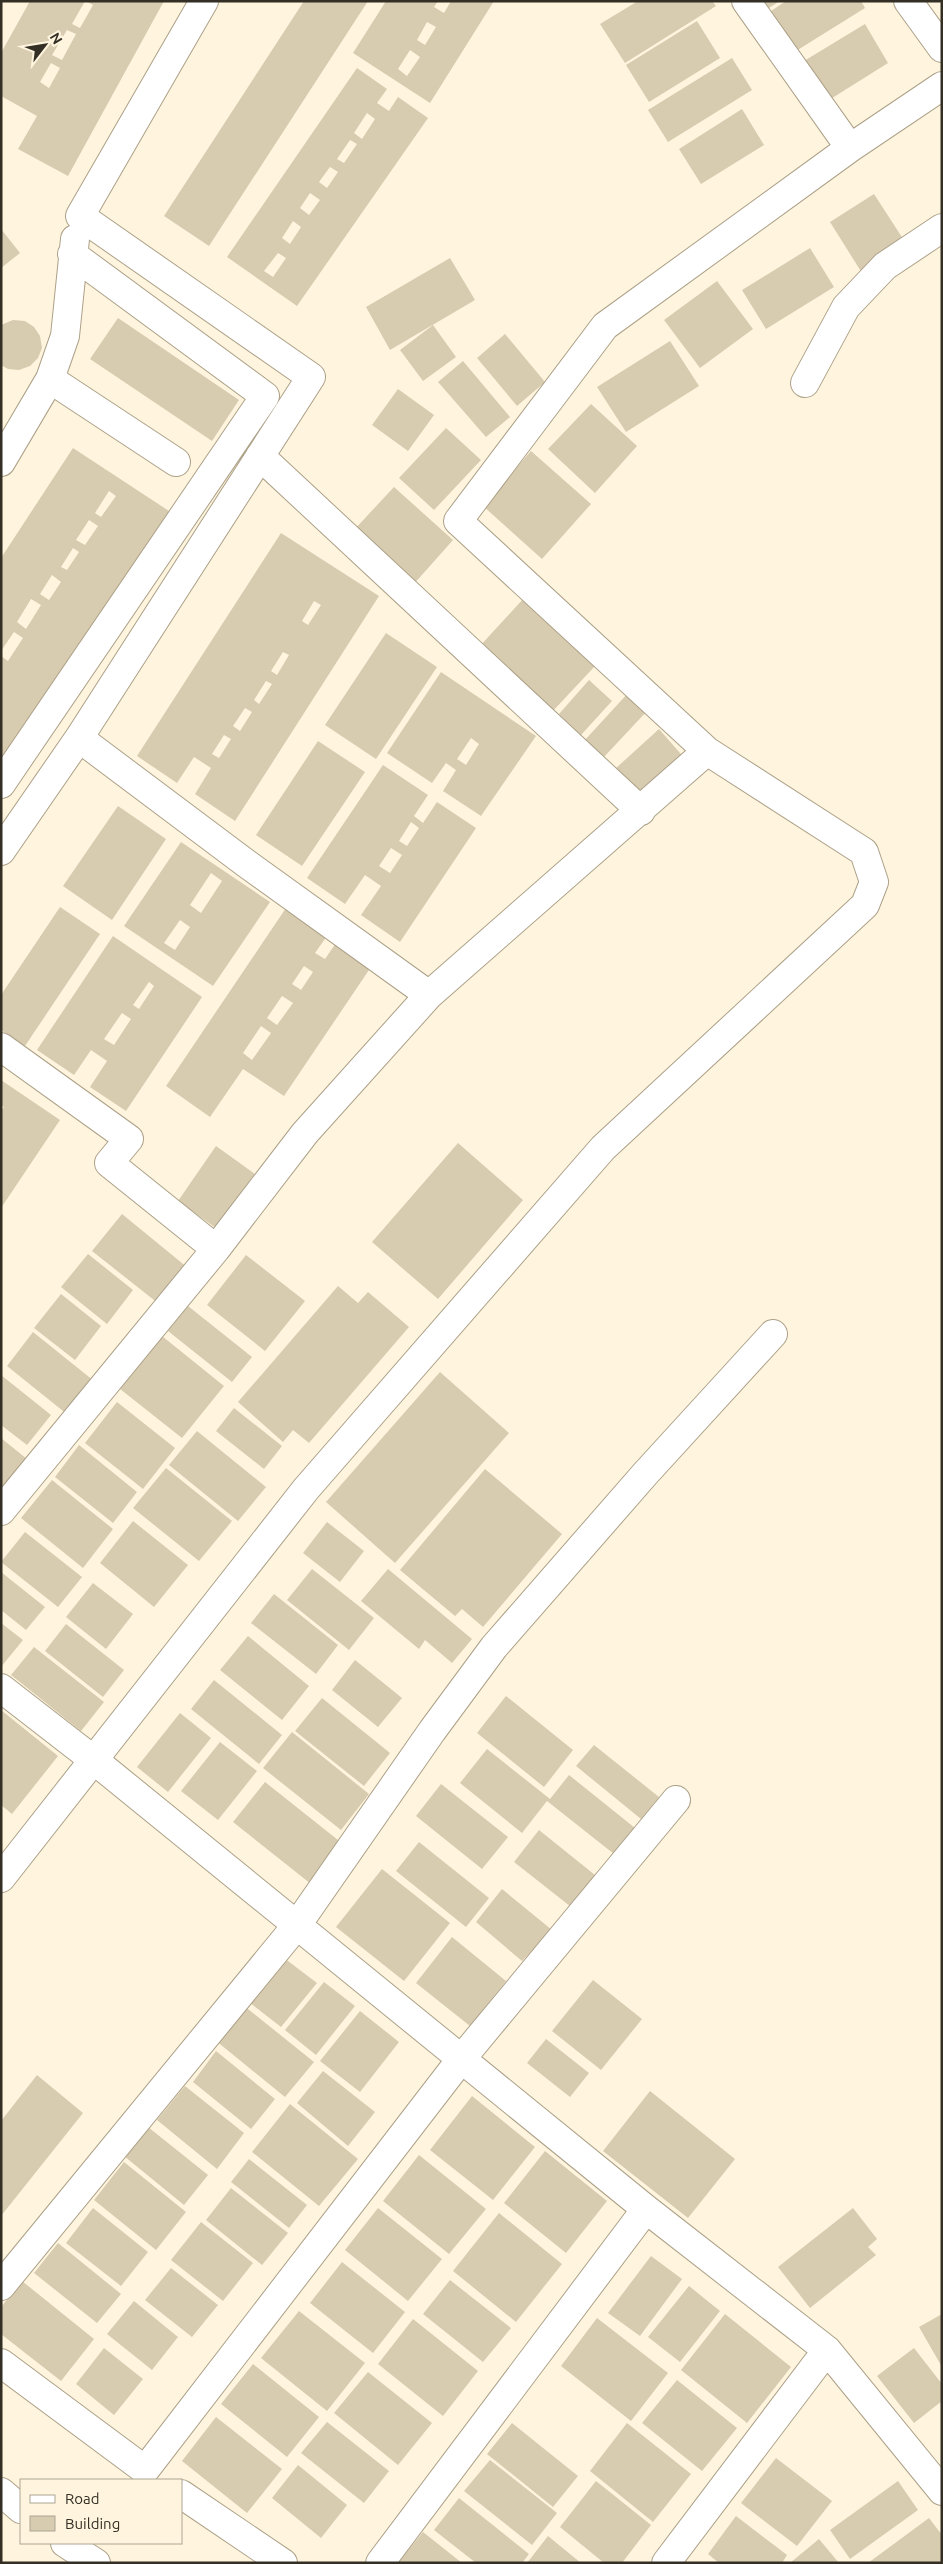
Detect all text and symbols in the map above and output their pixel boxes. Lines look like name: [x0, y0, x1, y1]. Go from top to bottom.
north arrow: [20, 20, 70, 70]
text: N: [47, 30, 66, 47]
legend: [20, 2479, 182, 2544]
text: Road: [65, 2490, 100, 2507]
text: Building: [65, 2515, 120, 2532]

